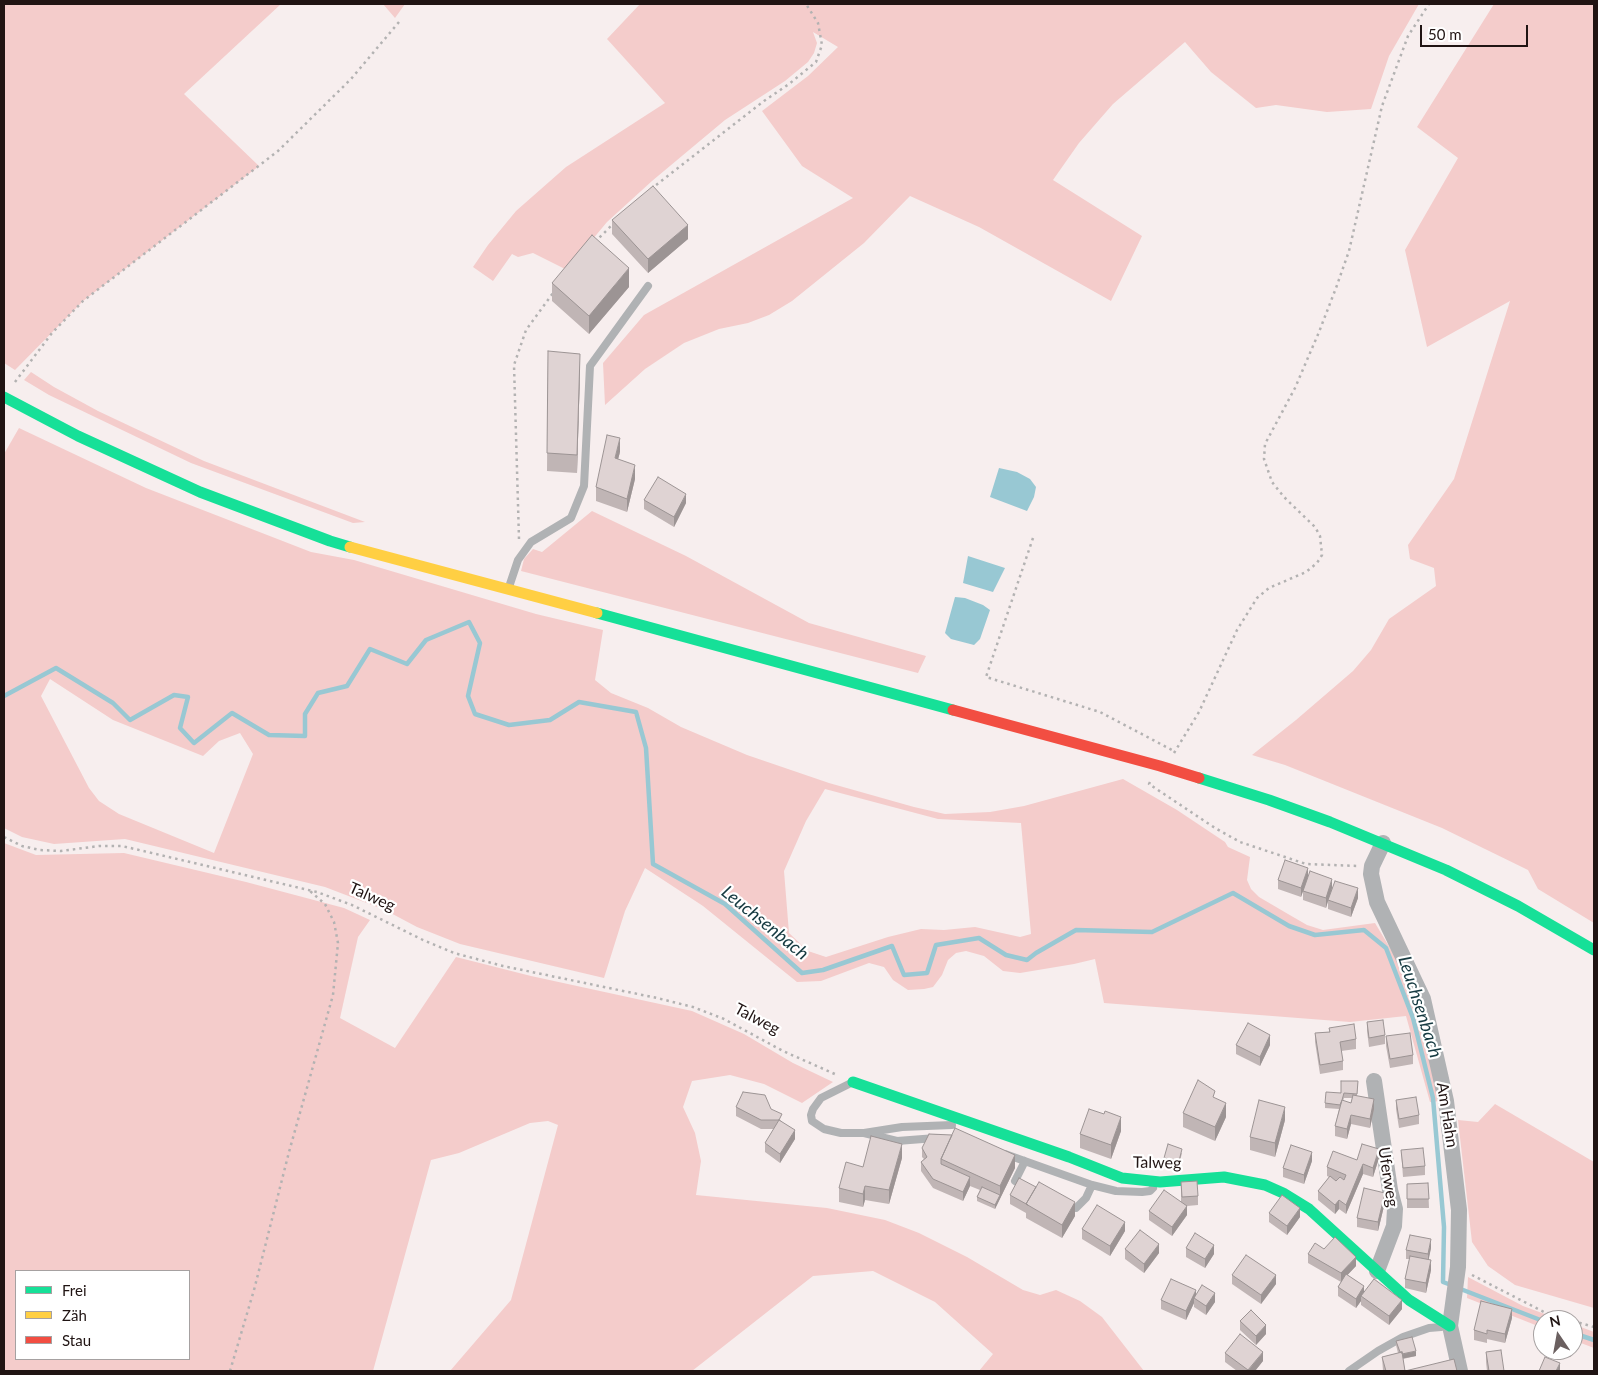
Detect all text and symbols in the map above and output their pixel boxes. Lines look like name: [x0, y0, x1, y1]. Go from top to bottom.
scale bar: [1423, 15, 1530, 47]
text: 50 m: [1428, 25, 1462, 43]
street label: Talweg: [346, 878, 398, 916]
water label: Leuchsenbach: [717, 881, 813, 965]
water label: Leuchsenbach: [1393, 953, 1447, 1061]
street label: Talweg: [731, 999, 783, 1039]
street label: Am Hahn: [1432, 1081, 1462, 1149]
street label: Uferweg: [1374, 1146, 1402, 1208]
street label: Talweg: [1133, 1153, 1181, 1173]
legend: [15, 1270, 190, 1360]
text: Frei: [62, 1281, 87, 1299]
text: Zäh: [62, 1306, 87, 1324]
north arrow: [1533, 1310, 1583, 1360]
text: N: [1548, 1311, 1562, 1330]
text: Stau: [62, 1331, 91, 1349]

